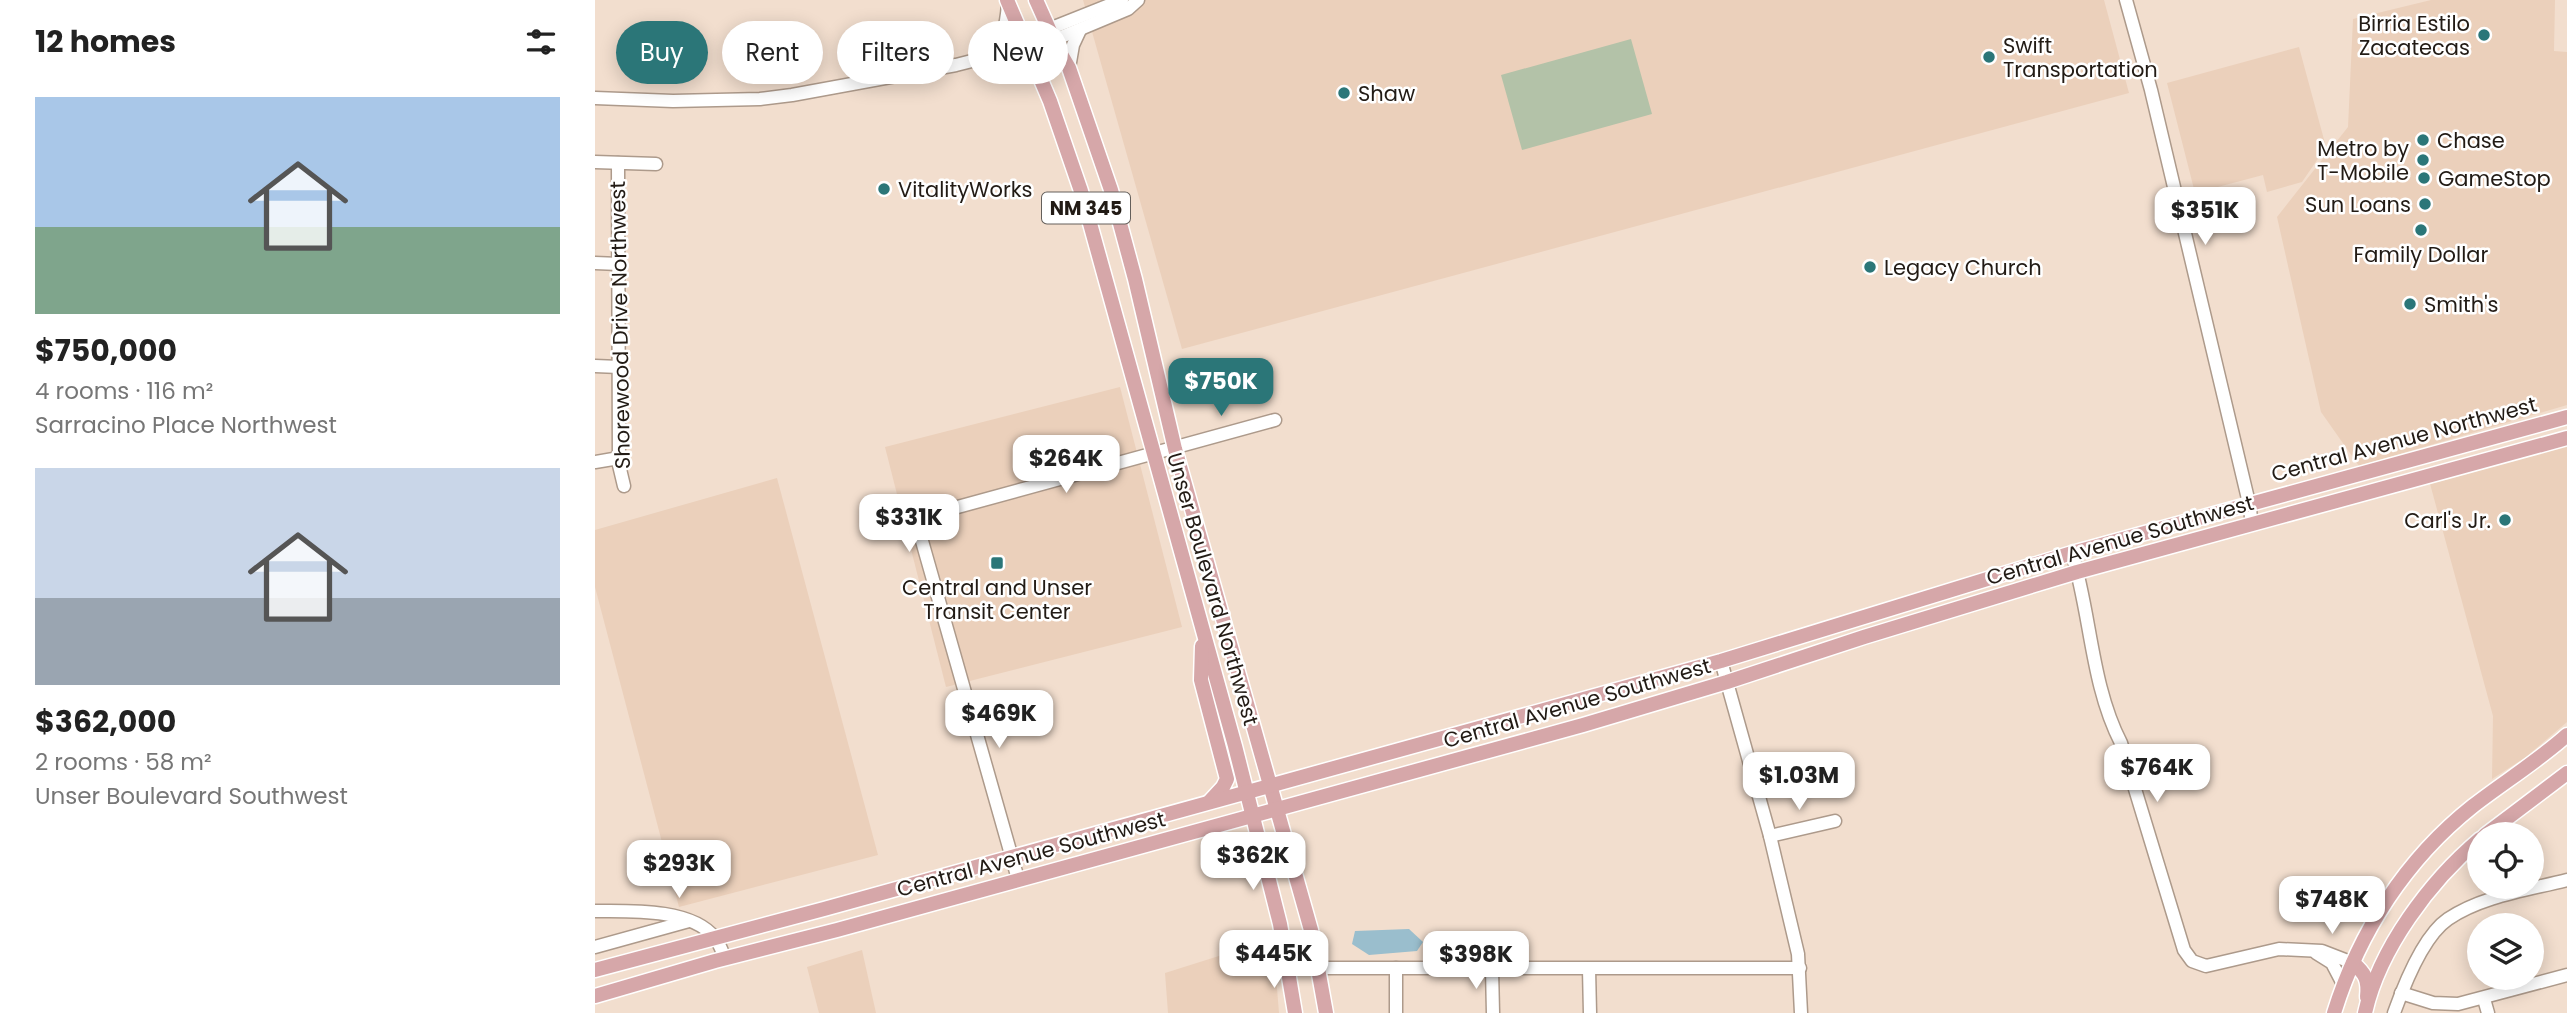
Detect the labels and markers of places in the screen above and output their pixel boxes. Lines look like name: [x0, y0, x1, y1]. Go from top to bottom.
place label: Birria Estilo Zacatecas: [2358, 9, 2470, 62]
marker: Birria Estilo Zacatecas: [2476, 27, 2492, 43]
place label: Swift Transportation: [2003, 31, 2158, 84]
marker: Swift Transportation: [1981, 49, 1997, 65]
place label: Shaw: [1358, 79, 1415, 108]
marker: Shaw: [1336, 85, 1352, 101]
place label: Chase: [2437, 126, 2505, 155]
marker: Chase: [2415, 132, 2431, 148]
place label: Metro by T-Mobile: [2317, 134, 2409, 187]
marker: Metro by T-Mobile: [2415, 152, 2431, 168]
place label: GameStop: [2438, 164, 2551, 193]
marker: GameStop: [2416, 170, 2432, 186]
place label: VitalityWorks: [898, 175, 1033, 204]
marker: VitalityWorks: [876, 181, 892, 197]
pin: $351K: [2156, 188, 2254, 247]
place label: Sun Loans: [2305, 190, 2411, 219]
marker: Sun Loans: [2417, 196, 2433, 212]
marker: Family Dollar: [2413, 222, 2429, 238]
place label: Family Dollar: [2354, 240, 2489, 269]
place label: Legacy Church: [1884, 253, 2042, 282]
marker: Legacy Church: [1862, 259, 1878, 275]
place label: Smith's: [2424, 290, 2499, 319]
marker: Smith's: [2402, 296, 2418, 312]
pin: $750K: [1172, 358, 1270, 418]
pin: $264K: [1017, 435, 1115, 495]
pin: $331K: [860, 494, 958, 554]
place label: Carl's Jr.: [2404, 506, 2491, 535]
marker: Carl's Jr.: [2497, 512, 2513, 528]
marker: Central and Unser Transit Center: [989, 555, 1005, 571]
place label: Central and Unser Transit Center: [902, 573, 1092, 626]
pin: $469K: [950, 690, 1048, 750]
pin: $764K: [2108, 744, 2206, 804]
pin: $1.03M: [1742, 752, 1856, 812]
pin: $362K: [1204, 832, 1302, 892]
pin: $293K: [630, 841, 728, 900]
pin: $748K: [2283, 876, 2381, 936]
pin: $445K: [1225, 930, 1323, 990]
pin: $398K: [1427, 932, 1525, 991]

